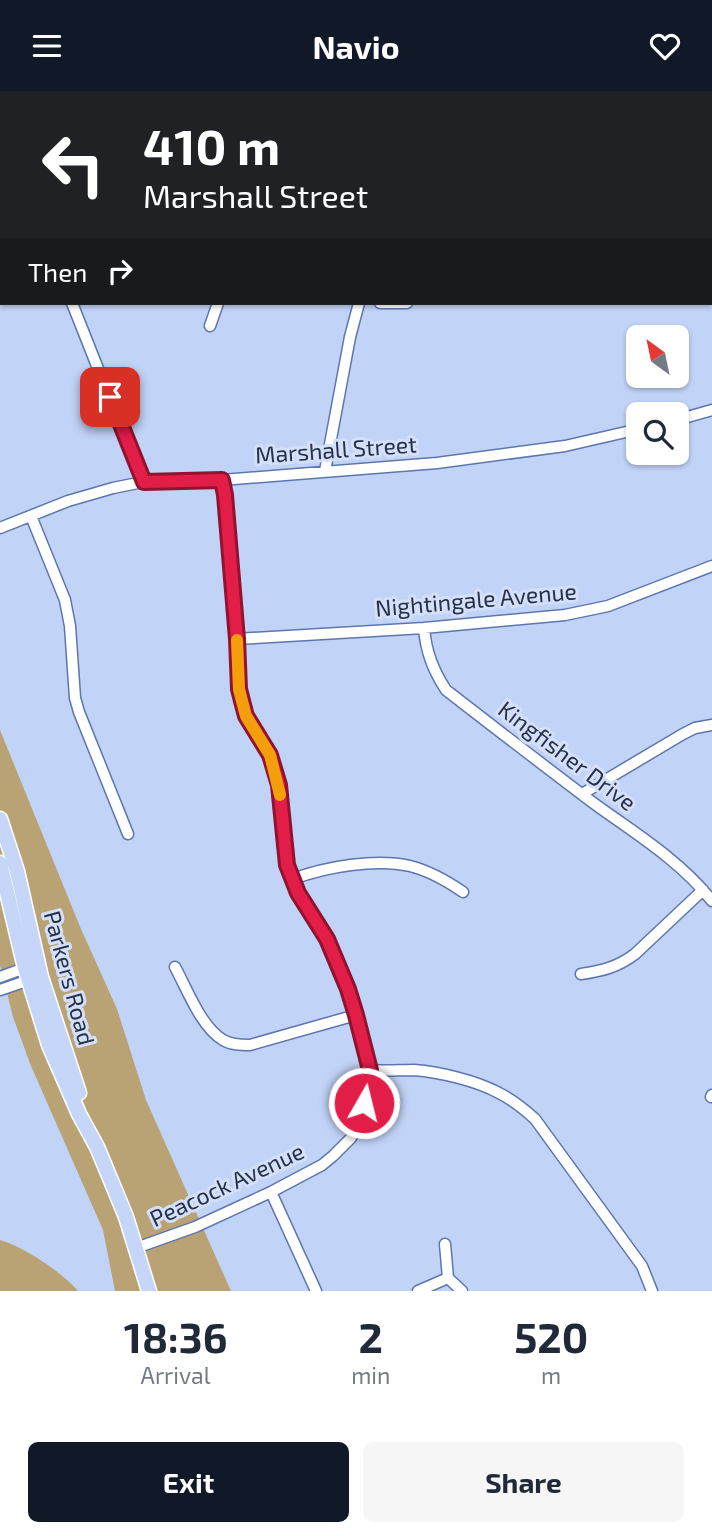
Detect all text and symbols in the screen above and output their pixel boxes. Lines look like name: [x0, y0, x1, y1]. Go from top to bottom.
icon: menu: [28, 27, 66, 65]
text: Navio: [312, 27, 400, 65]
icon: heart: [646, 27, 684, 65]
text: 410 m: [143, 116, 280, 175]
icon: left: [28, 119, 119, 210]
text: Marshall Street: [143, 176, 368, 214]
icon: right: [101, 252, 139, 290]
text: Then: [28, 256, 87, 287]
north arrow: [626, 325, 690, 389]
map controls: [626, 325, 689, 465]
pin: [80, 367, 140, 427]
icon: arrive: [91, 378, 129, 416]
button: search: [626, 402, 689, 465]
street label: Marshall Street: [254, 429, 418, 469]
street label: Nightingale Avenue: [374, 576, 578, 622]
street label: Kingfisher Drive: [493, 694, 642, 816]
street label: Parkers Road: [39, 907, 101, 1048]
position arrow: [327, 1066, 401, 1140]
street label: Peacock Avenue: [145, 1136, 308, 1232]
text: 18:36: [124, 1311, 227, 1361]
text: 2: [359, 1311, 383, 1361]
text: 520: [514, 1311, 588, 1361]
text: Arrival: [141, 1361, 211, 1389]
text: min: [351, 1361, 390, 1389]
text: m: [541, 1361, 561, 1389]
button: Exit: [28, 1442, 349, 1522]
button: Share: [363, 1442, 684, 1522]

